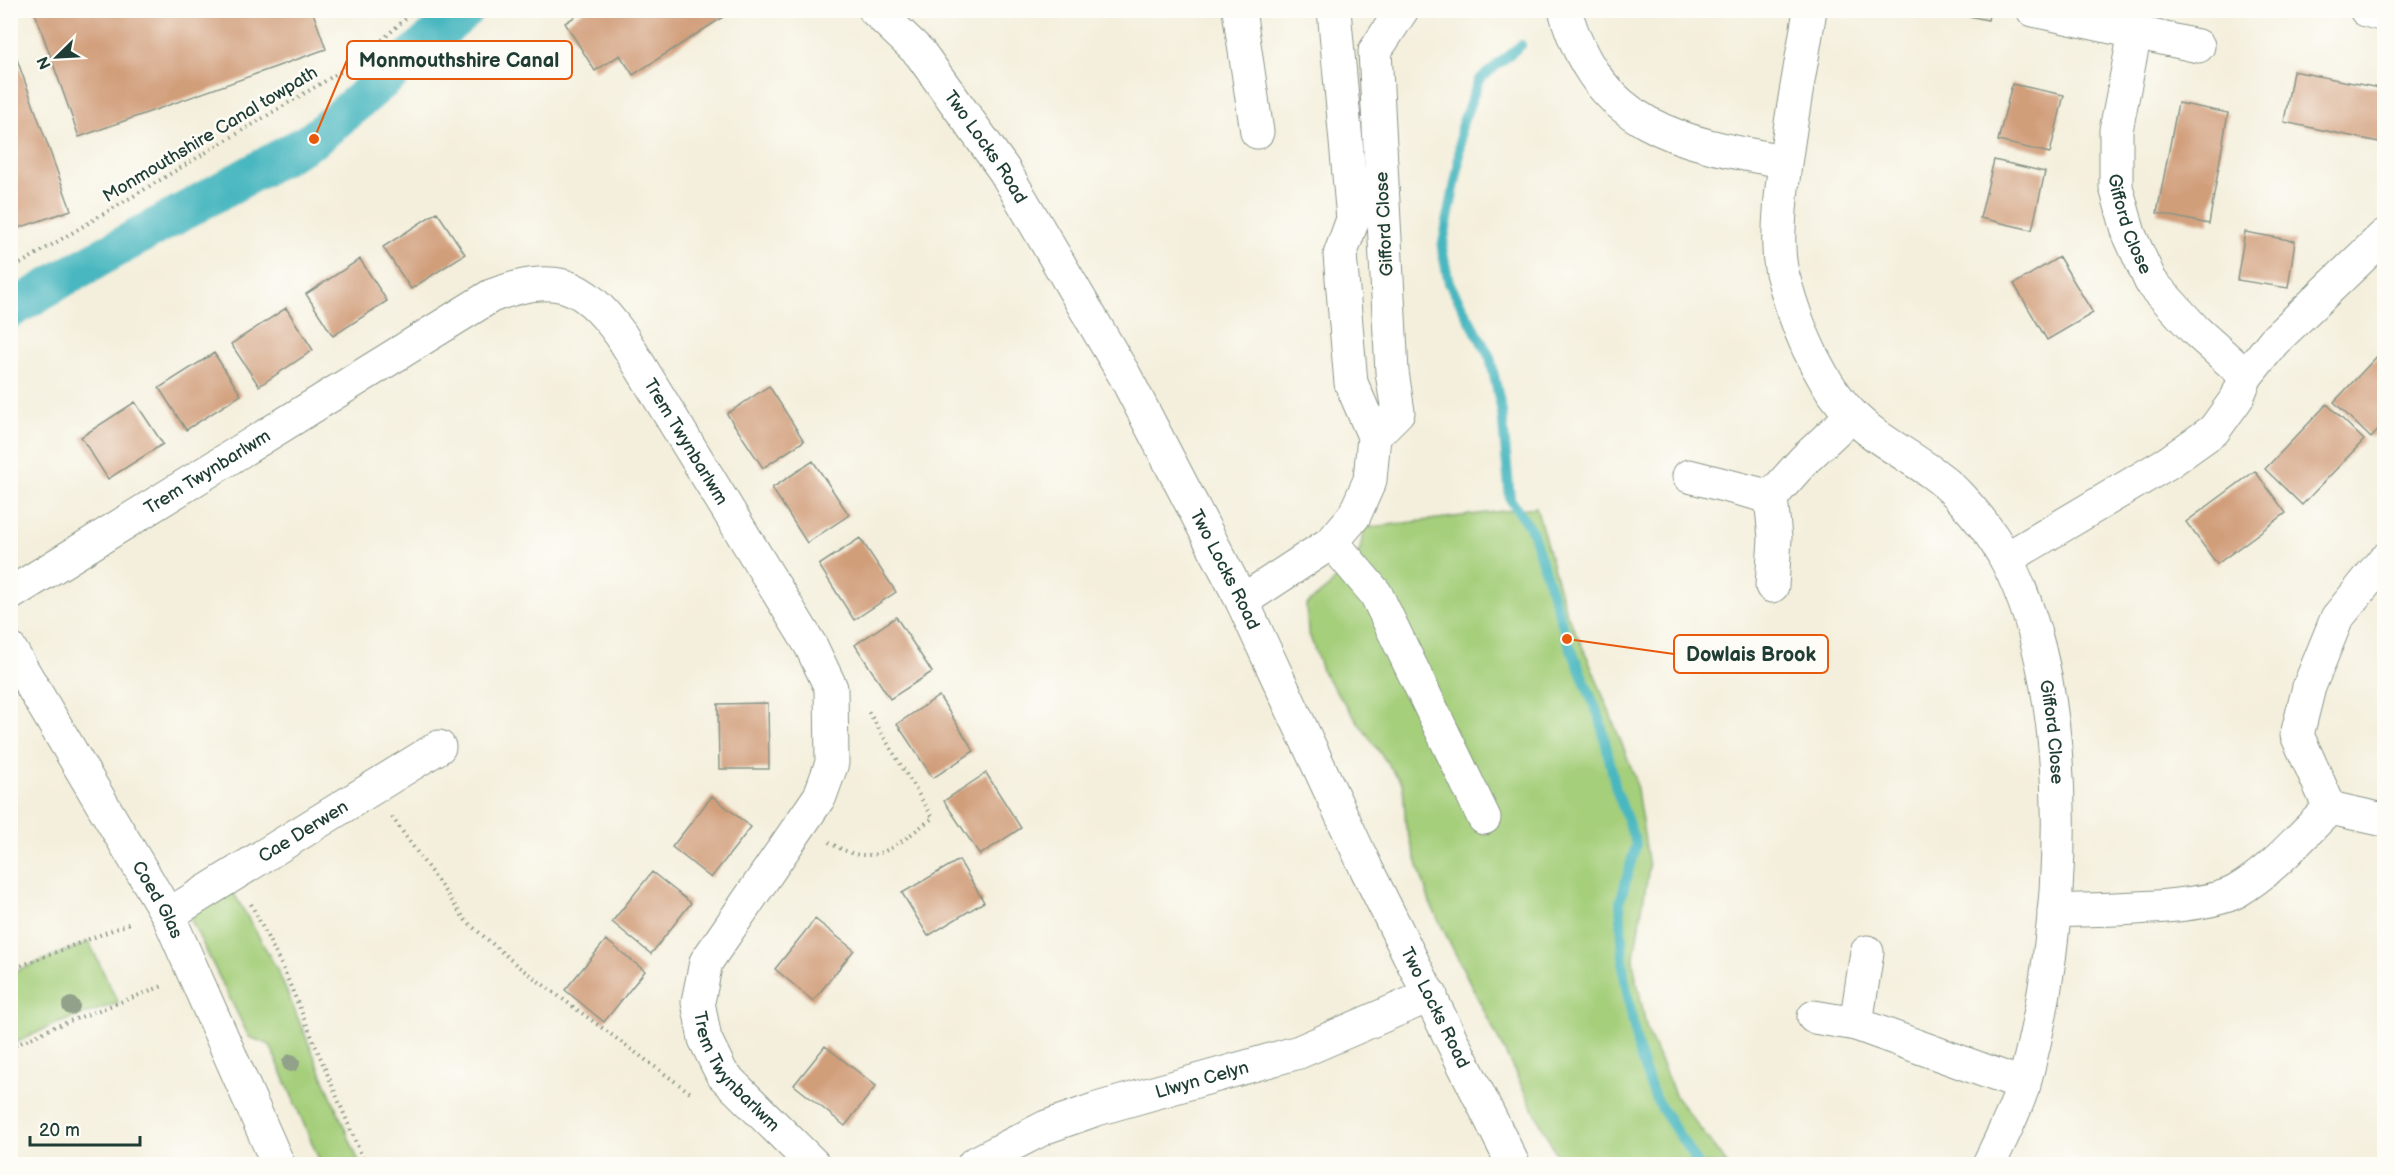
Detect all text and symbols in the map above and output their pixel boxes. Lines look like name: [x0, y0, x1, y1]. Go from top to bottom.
north arrow: [27, 27, 87, 87]
callout: Monmouthshire Canal: [347, 41, 572, 79]
text: Monmouthshire Canal: [359, 49, 559, 73]
text: N: [34, 53, 56, 72]
street label: Monmouthshire Canal towpath: [99, 62, 321, 207]
street label: Two Locks Road: [939, 87, 1031, 207]
street label: Gifford Close: [1371, 171, 1398, 277]
street label: Gifford Close: [2105, 174, 2156, 278]
street label: Trem Twynbarlwm: [639, 375, 732, 509]
street label: Trem Twynbarlwm: [141, 425, 274, 519]
street label: Two Locks Road: [1185, 506, 1264, 633]
callout: Dowlais Brook: [1674, 635, 1828, 673]
text: Dowlais Brook: [1686, 643, 1816, 667]
street label: Gifford Close: [2035, 678, 2067, 785]
street label: Cae Derwen: [255, 796, 352, 867]
street label: Coed Glas: [127, 857, 187, 942]
street label: Two Locks Road: [1396, 944, 1474, 1072]
street label: Trem Twynbarlwm: [689, 1009, 784, 1136]
street label: Llwyn Celyn: [1153, 1057, 1251, 1103]
scale bar: [30, 1109, 140, 1147]
text: 20 m: [39, 1120, 80, 1141]

